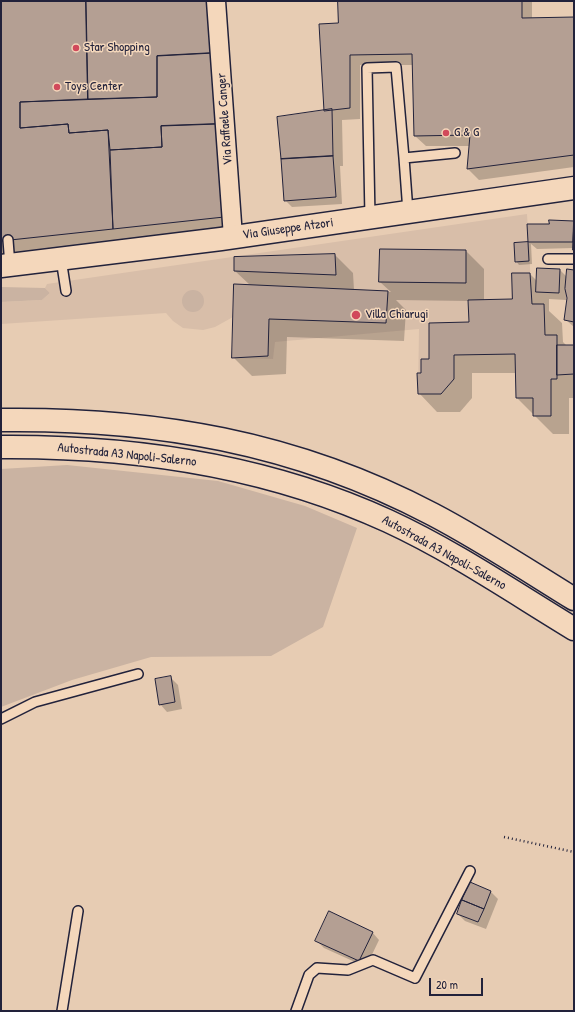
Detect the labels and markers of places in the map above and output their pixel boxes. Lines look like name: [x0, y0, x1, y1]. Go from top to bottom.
place label: Star Shopping: [84, 40, 150, 56]
marker: Star Shopping: [71, 43, 81, 53]
place label: Toys Center: [65, 79, 123, 95]
marker: Toys Center: [52, 82, 62, 92]
place label: G & G: [454, 125, 479, 141]
marker: G & G: [441, 128, 451, 138]
place label: Villa Chiarugi: [365, 307, 428, 323]
marker: Villa Chiarugi: [350, 309, 362, 321]

